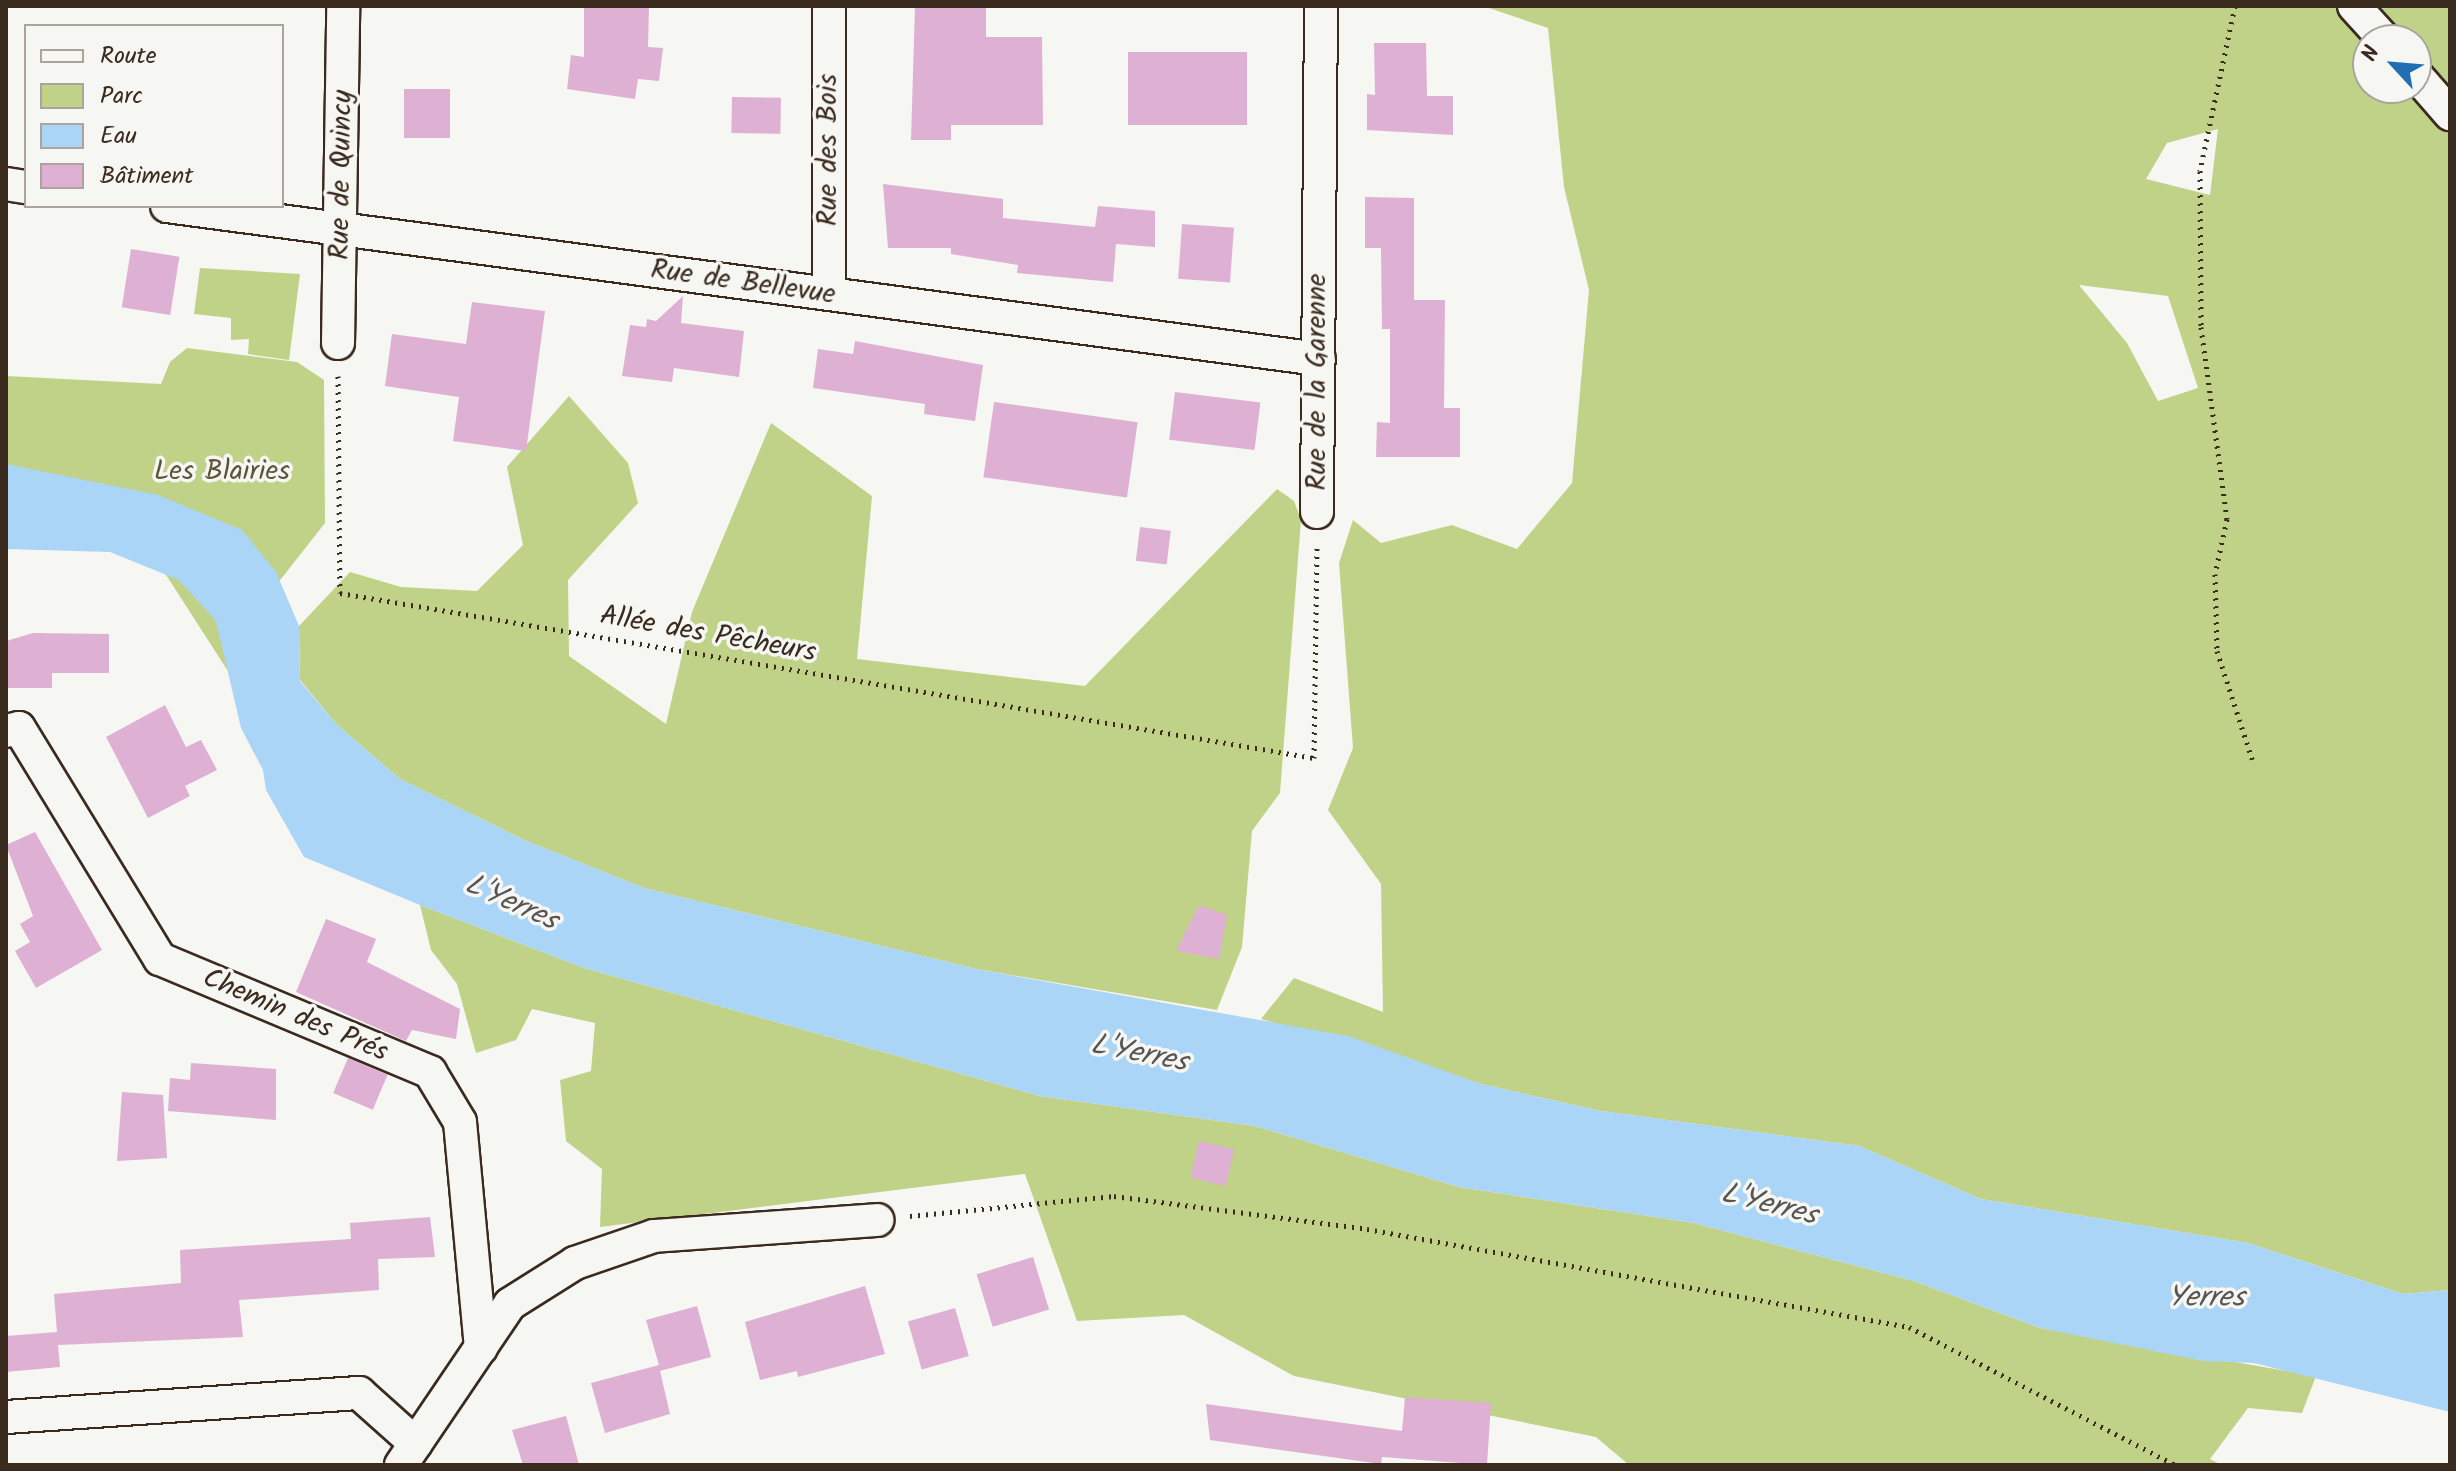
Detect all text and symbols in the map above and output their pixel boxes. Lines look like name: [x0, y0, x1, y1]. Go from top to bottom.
legend: [24, 24, 284, 208]
north arrow: [2352, 24, 2432, 104]
text: Route: [100, 37, 157, 76]
text: N: [2353, 40, 2391, 68]
street label: Rue des Bois: [812, 74, 846, 226]
text: Parc: [100, 77, 143, 116]
street label: Rue de Quincy: [324, 90, 360, 260]
text: Eau: [100, 117, 137, 156]
text: Bâtiment: [100, 157, 194, 196]
street label: Rue de Bellevue: [649, 253, 837, 313]
street label: Rue de la Garenne: [1301, 273, 1335, 491]
park label: Les Blairies: [154, 455, 290, 489]
street label: Allée des Pêcheurs: [597, 599, 819, 671]
water label: L'Yerres: [459, 867, 563, 939]
street label: Chemin des Prés: [197, 962, 393, 1070]
water label: L'Yerres: [1088, 1027, 1190, 1081]
water label: L'Yerres: [1717, 1176, 1821, 1234]
water label: Yerres: [2168, 1280, 2244, 1316]

